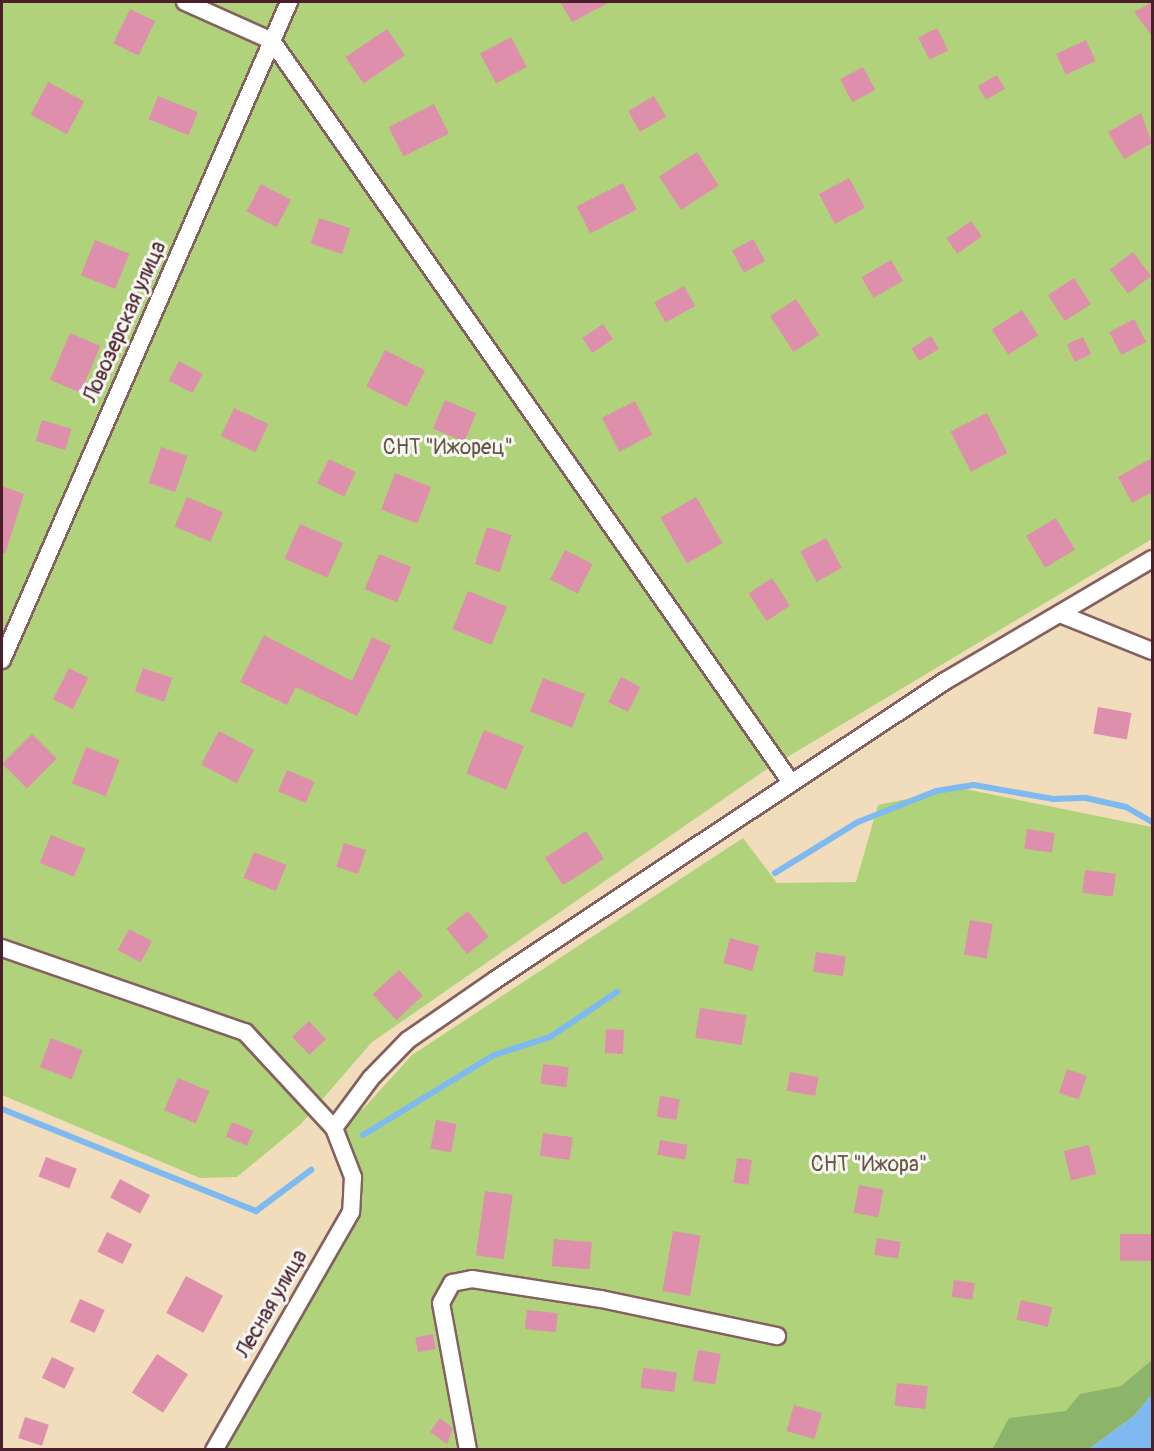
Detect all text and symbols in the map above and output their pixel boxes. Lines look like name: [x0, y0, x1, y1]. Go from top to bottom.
street label: Ловозерская улица: [78, 237, 172, 407]
park label: СНТ "Ижорец": [383, 435, 513, 461]
park label: СНТ "Ижора": [811, 1152, 927, 1178]
street label: Лесная улица: [231, 1245, 313, 1363]

